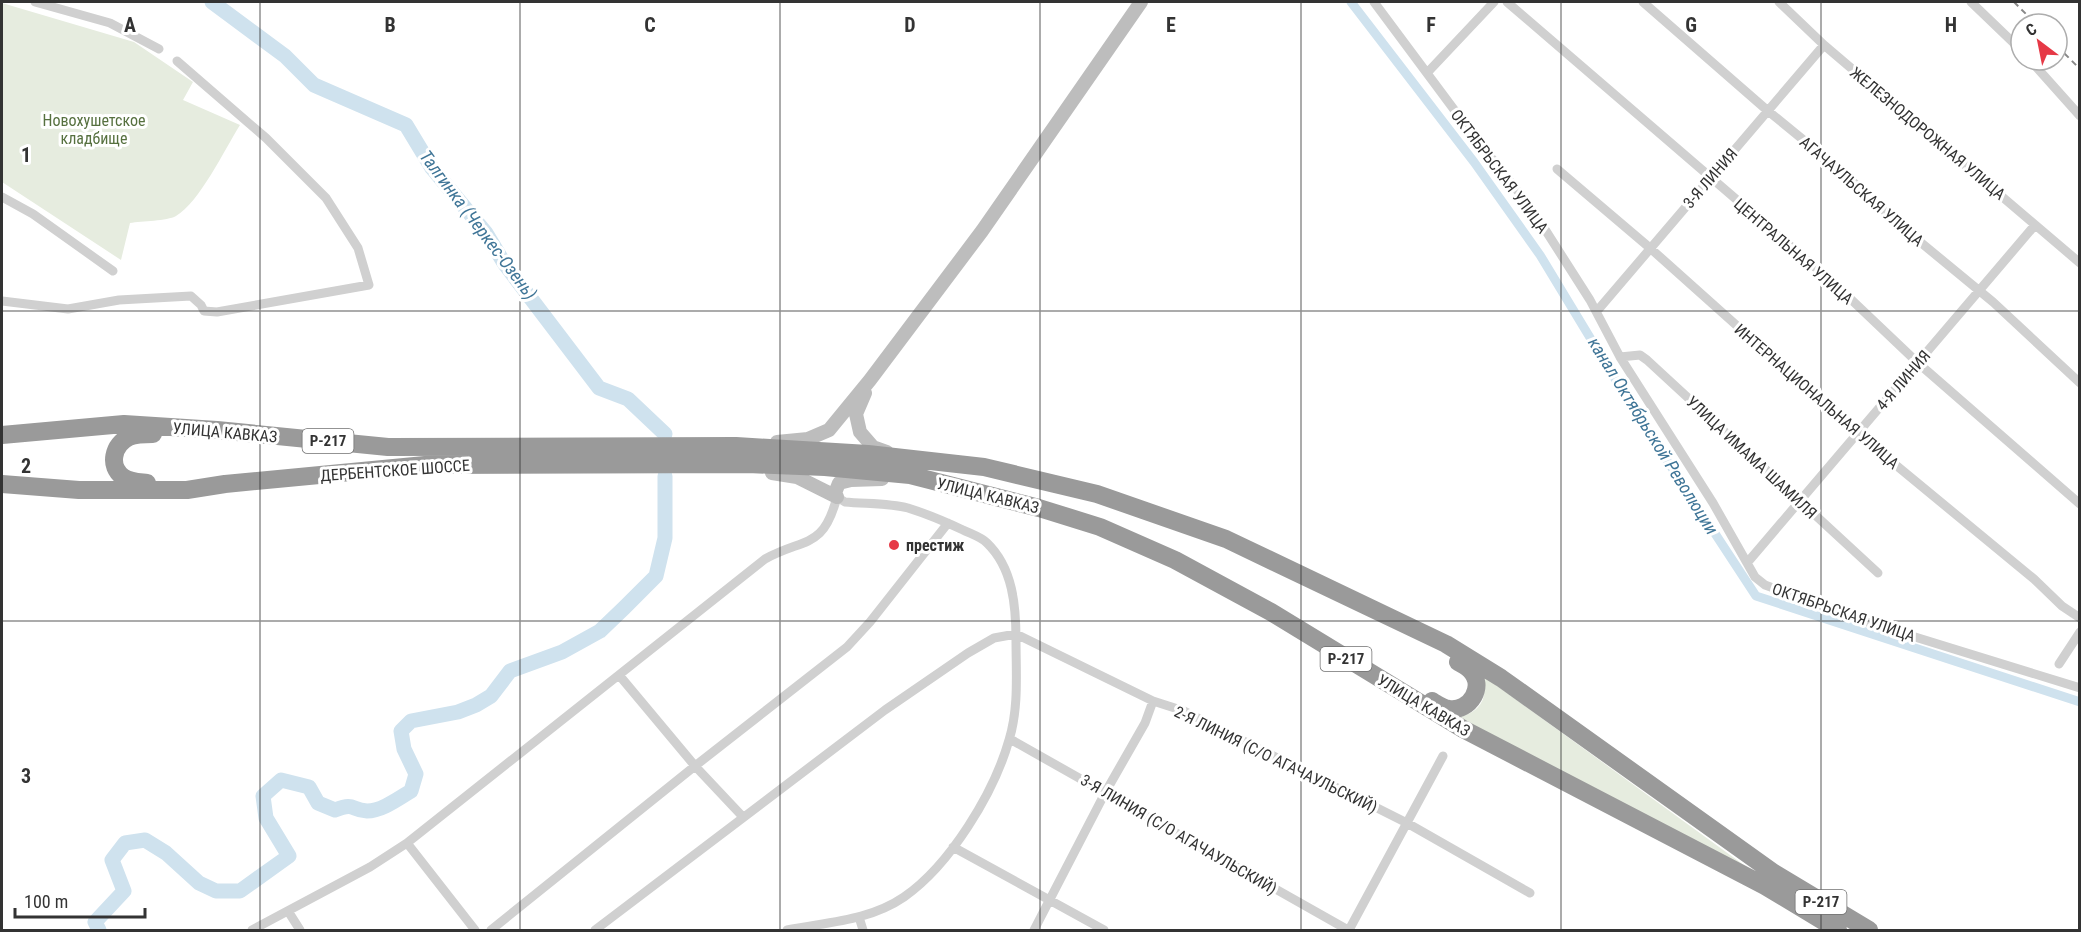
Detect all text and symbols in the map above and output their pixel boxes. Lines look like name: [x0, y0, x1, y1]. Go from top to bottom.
north arrow: [2009, 12, 2069, 72]
text: A: [124, 13, 136, 37]
text: B: [384, 13, 396, 37]
text: C: [644, 13, 656, 37]
text: D: [904, 13, 916, 37]
text: E: [1166, 13, 1176, 37]
text: F: [1426, 13, 1436, 37]
text: G: [1685, 13, 1697, 37]
text: H: [1945, 13, 1957, 37]
text: С: [2022, 19, 2040, 40]
street label: ЖЕЛЕЗНОДОРОЖНАЯ УЛИЦА: [1846, 63, 2009, 204]
street label: ОКТЯБРЬСКАЯ УЛИЦА: [1447, 106, 1552, 237]
park label: Новохушетское кладбище: [43, 111, 145, 148]
street label: АГАЧАУЛЬСКАЯ УЛИЦА: [1796, 132, 1928, 250]
text: 1: [21, 143, 31, 167]
street label: 3-Я ЛИНИЯ: [1679, 144, 1742, 212]
water label: Талгинка (Черкес-Озень): [415, 146, 541, 304]
street label: ЦЕНТРАЛЬНАЯ УЛИЦА: [1730, 194, 1857, 308]
street label: ИНТЕРНАЦИОНАЛЬНАЯ УЛИЦА: [1731, 320, 1903, 473]
water label: канал Октябрьской Революции: [1584, 333, 1723, 538]
street label: 4-Я ЛИНИЯ: [1872, 346, 1935, 414]
street label: УЛИЦА ИМАМА ШАМИЛЯ: [1683, 392, 1821, 523]
street label: УЛИЦА КАВКАЗ: [172, 418, 278, 447]
road number: Р-217: [302, 429, 354, 453]
text: 2: [21, 454, 31, 478]
street label: ДЕРБЕНТСКОЕ ШОССЕ: [320, 456, 470, 485]
street label: УЛИЦА КАВКАЗ: [935, 474, 1041, 517]
place label: престиж: [906, 536, 964, 555]
marker: престиж: [887, 538, 901, 552]
street label: ОКТЯБРЬСКАЯ УЛИЦА: [1770, 579, 1918, 646]
road number: Р-217: [1320, 647, 1372, 671]
street label: УЛИЦА КАВКАЗ: [1374, 670, 1474, 741]
street label: 2-Я ЛИНИЯ (С/О АГАЧАУЛЬСКИЙ): [1171, 702, 1380, 817]
text: 3: [21, 764, 31, 788]
street label: 3-Я ЛИНИЯ (С/О АГАЧАУЛЬСКИЙ): [1077, 770, 1280, 899]
scale bar: [15, 881, 146, 919]
road number: Р-217: [1796, 890, 1846, 914]
text: 100 m: [24, 891, 68, 912]

